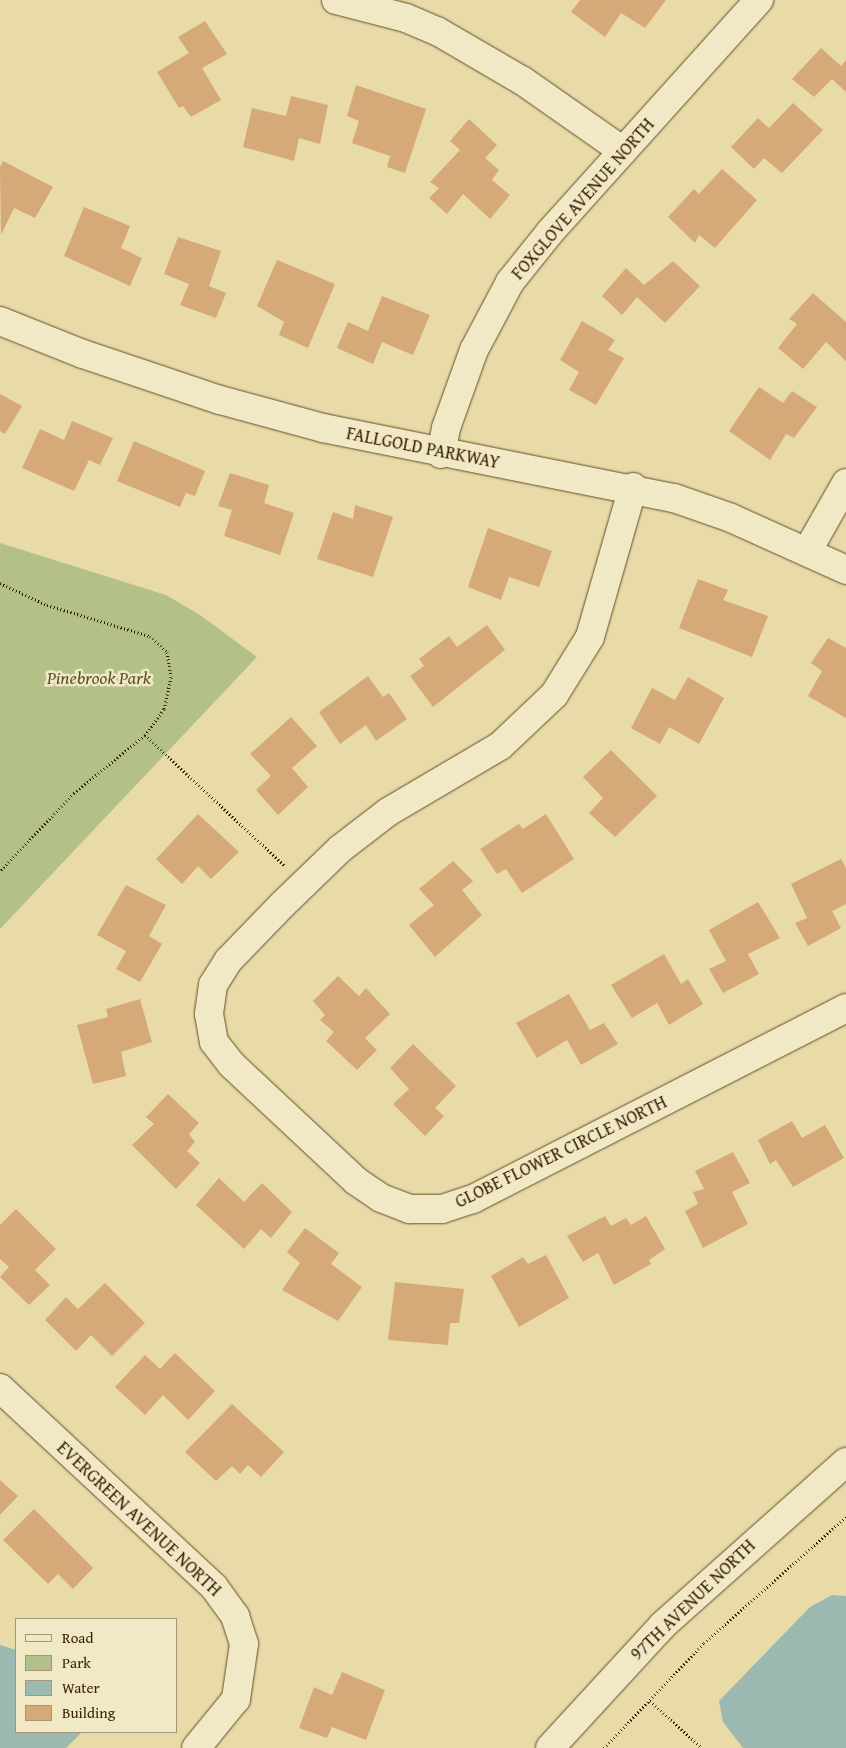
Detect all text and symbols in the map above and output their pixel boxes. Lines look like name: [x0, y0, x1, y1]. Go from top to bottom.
street label: FOXGLOVE AVENUE NORTH: [507, 114, 659, 284]
street label: FALLGOLD PARKWAY: [345, 423, 501, 473]
park label: Pinebrook Park: [47, 667, 151, 689]
street label: GLOBE FLOWER CIRCLE NORTH: [452, 1091, 670, 1213]
street label: EVERGREEN AVENUE NORTH: [52, 1437, 226, 1601]
street label: 97TH AVENUE NORTH: [626, 1535, 760, 1665]
legend: [15, 1618, 178, 1733]
text: Road: [62, 1627, 93, 1648]
text: Park: [62, 1652, 91, 1673]
text: Water: [62, 1677, 100, 1698]
text: Building: [62, 1702, 115, 1723]

